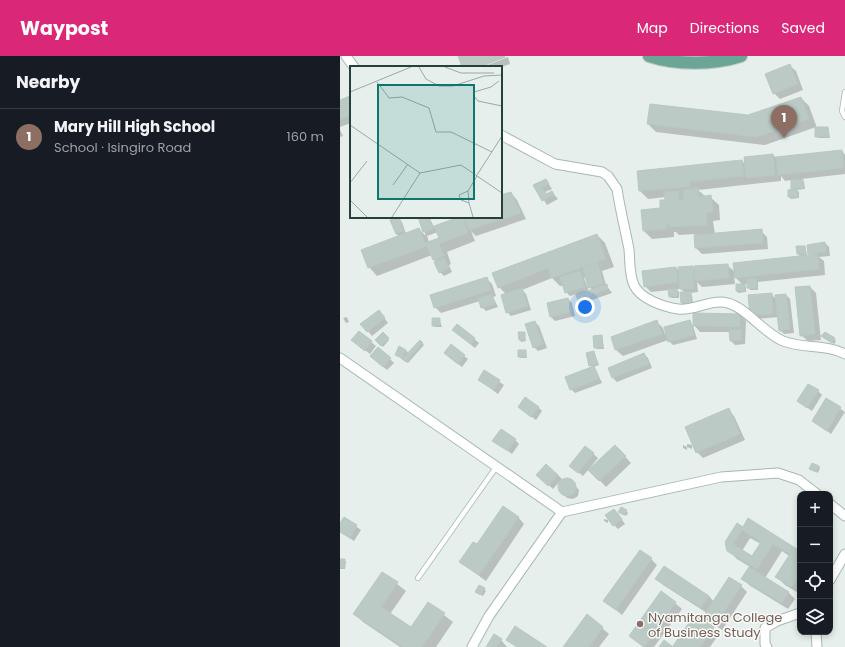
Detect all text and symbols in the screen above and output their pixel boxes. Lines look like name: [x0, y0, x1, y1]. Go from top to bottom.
text: Waypost: [20, 15, 108, 42]
text: Map: [637, 18, 668, 38]
text: Directions: [690, 18, 759, 38]
text: Saved: [781, 18, 825, 38]
inset map: [350, 66, 502, 218]
text: Nearby: [16, 70, 80, 94]
pin: 1: [771, 105, 797, 138]
text: Mary Hill High School: [54, 116, 215, 137]
text: 1: [27, 127, 31, 146]
text: 160 m: [287, 127, 324, 146]
text: School · Isingiro Road: [54, 138, 191, 157]
your location: [575, 297, 595, 317]
map controls: [797, 491, 833, 635]
button: +: [797, 491, 833, 527]
button: −: [797, 527, 833, 563]
button: locate: [797, 563, 833, 599]
button: layers: [797, 599, 833, 635]
place label: Nyamitanga College of Business Study: [648, 608, 782, 642]
marker: Nyamitanga College of Business Study: [635, 619, 645, 629]

